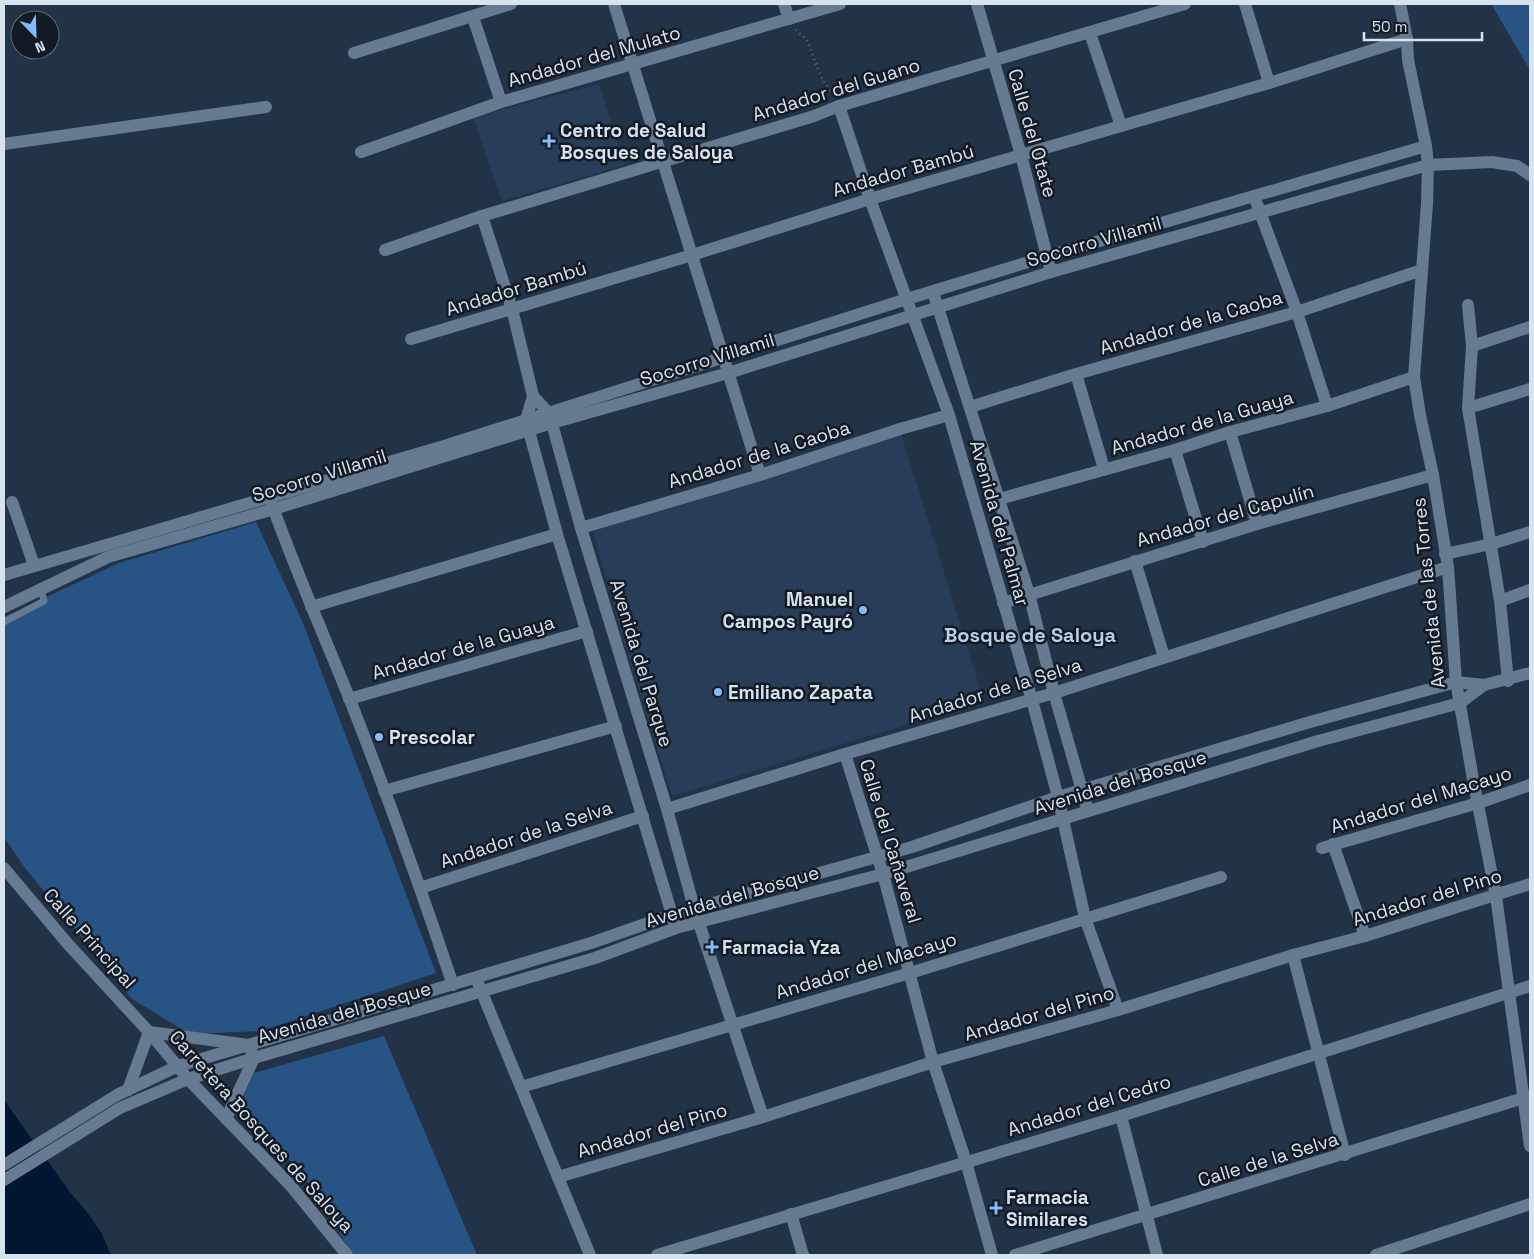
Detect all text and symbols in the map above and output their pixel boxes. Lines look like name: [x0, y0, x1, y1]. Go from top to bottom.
north arrow: [10, 10, 60, 60]
scale bar: [1364, 10, 1482, 42]
text: 50 m: [1372, 17, 1407, 36]
street label: Andador del Mulato: [505, 20, 683, 93]
text: N: [32, 37, 48, 57]
street label: Andador del Guano: [749, 52, 923, 127]
street label: Calle del Otate: [1002, 66, 1063, 200]
place label: Centro de Salud Bosques de Saloya: [560, 118, 734, 165]
marker: Centro de Salud Bosques de Saloya: [542, 134, 556, 148]
street label: Andador Bambú: [829, 138, 977, 203]
street label: Socorro Villamil: [1024, 210, 1164, 273]
street label: Andador Bambú: [443, 255, 590, 322]
street label: Andador de la Caoba: [1097, 284, 1286, 361]
street label: Socorro Villamil: [637, 327, 777, 392]
street label: Andador de la Guaya: [1108, 384, 1296, 461]
street label: Andador de la Caoba: [665, 415, 853, 494]
street label: Avenida del Palmar: [964, 437, 1035, 609]
street label: Socorro Villamil: [249, 443, 389, 508]
street label: Andador del Capulín: [1133, 478, 1317, 553]
street label: Avenida de las Torres: [1406, 496, 1451, 690]
street label: Avenida del Parque: [604, 576, 679, 750]
place label: Manuel Campos Payró: [723, 587, 853, 634]
marker: Manuel Campos Payró: [857, 604, 869, 616]
street label: Andador de la Guaya: [369, 609, 557, 686]
district label: Bosque de Saloya: [944, 622, 1117, 648]
street label: Andador de la Selva: [906, 652, 1085, 729]
place label: Emiliano Zapata: [728, 680, 873, 705]
marker: Emiliano Zapata: [712, 686, 724, 698]
place label: Prescolar: [389, 725, 475, 750]
marker: Prescolar: [373, 731, 385, 743]
street label: Avenida del Bosque: [1031, 744, 1210, 821]
street label: Calle del Cañaveral: [854, 756, 927, 926]
street label: Andador del Macayo: [1328, 760, 1515, 839]
street label: Andador de la Selva: [437, 795, 616, 874]
street label: Avenida del Bosque: [642, 860, 822, 933]
street label: Andador del Pino: [1349, 863, 1505, 932]
street label: Calle Principal: [38, 883, 142, 994]
street label: Andador del Macayo: [773, 926, 960, 1005]
place label: Farmacia Yza: [722, 935, 841, 960]
marker: Farmacia Yza: [706, 941, 718, 953]
street label: Avenida del Bosque: [254, 976, 434, 1049]
street label: Andador del Pino: [961, 980, 1117, 1047]
street label: Carretera Bosques de Saloya: [164, 1025, 359, 1238]
street label: Andador del Cedro: [1004, 1069, 1174, 1142]
street label: Andador del Pino: [574, 1097, 730, 1164]
street label: Calle de la Selva: [1195, 1126, 1342, 1193]
place label: Farmacia Similares: [1006, 1185, 1089, 1232]
marker: Farmacia Similares: [990, 1202, 1002, 1214]

